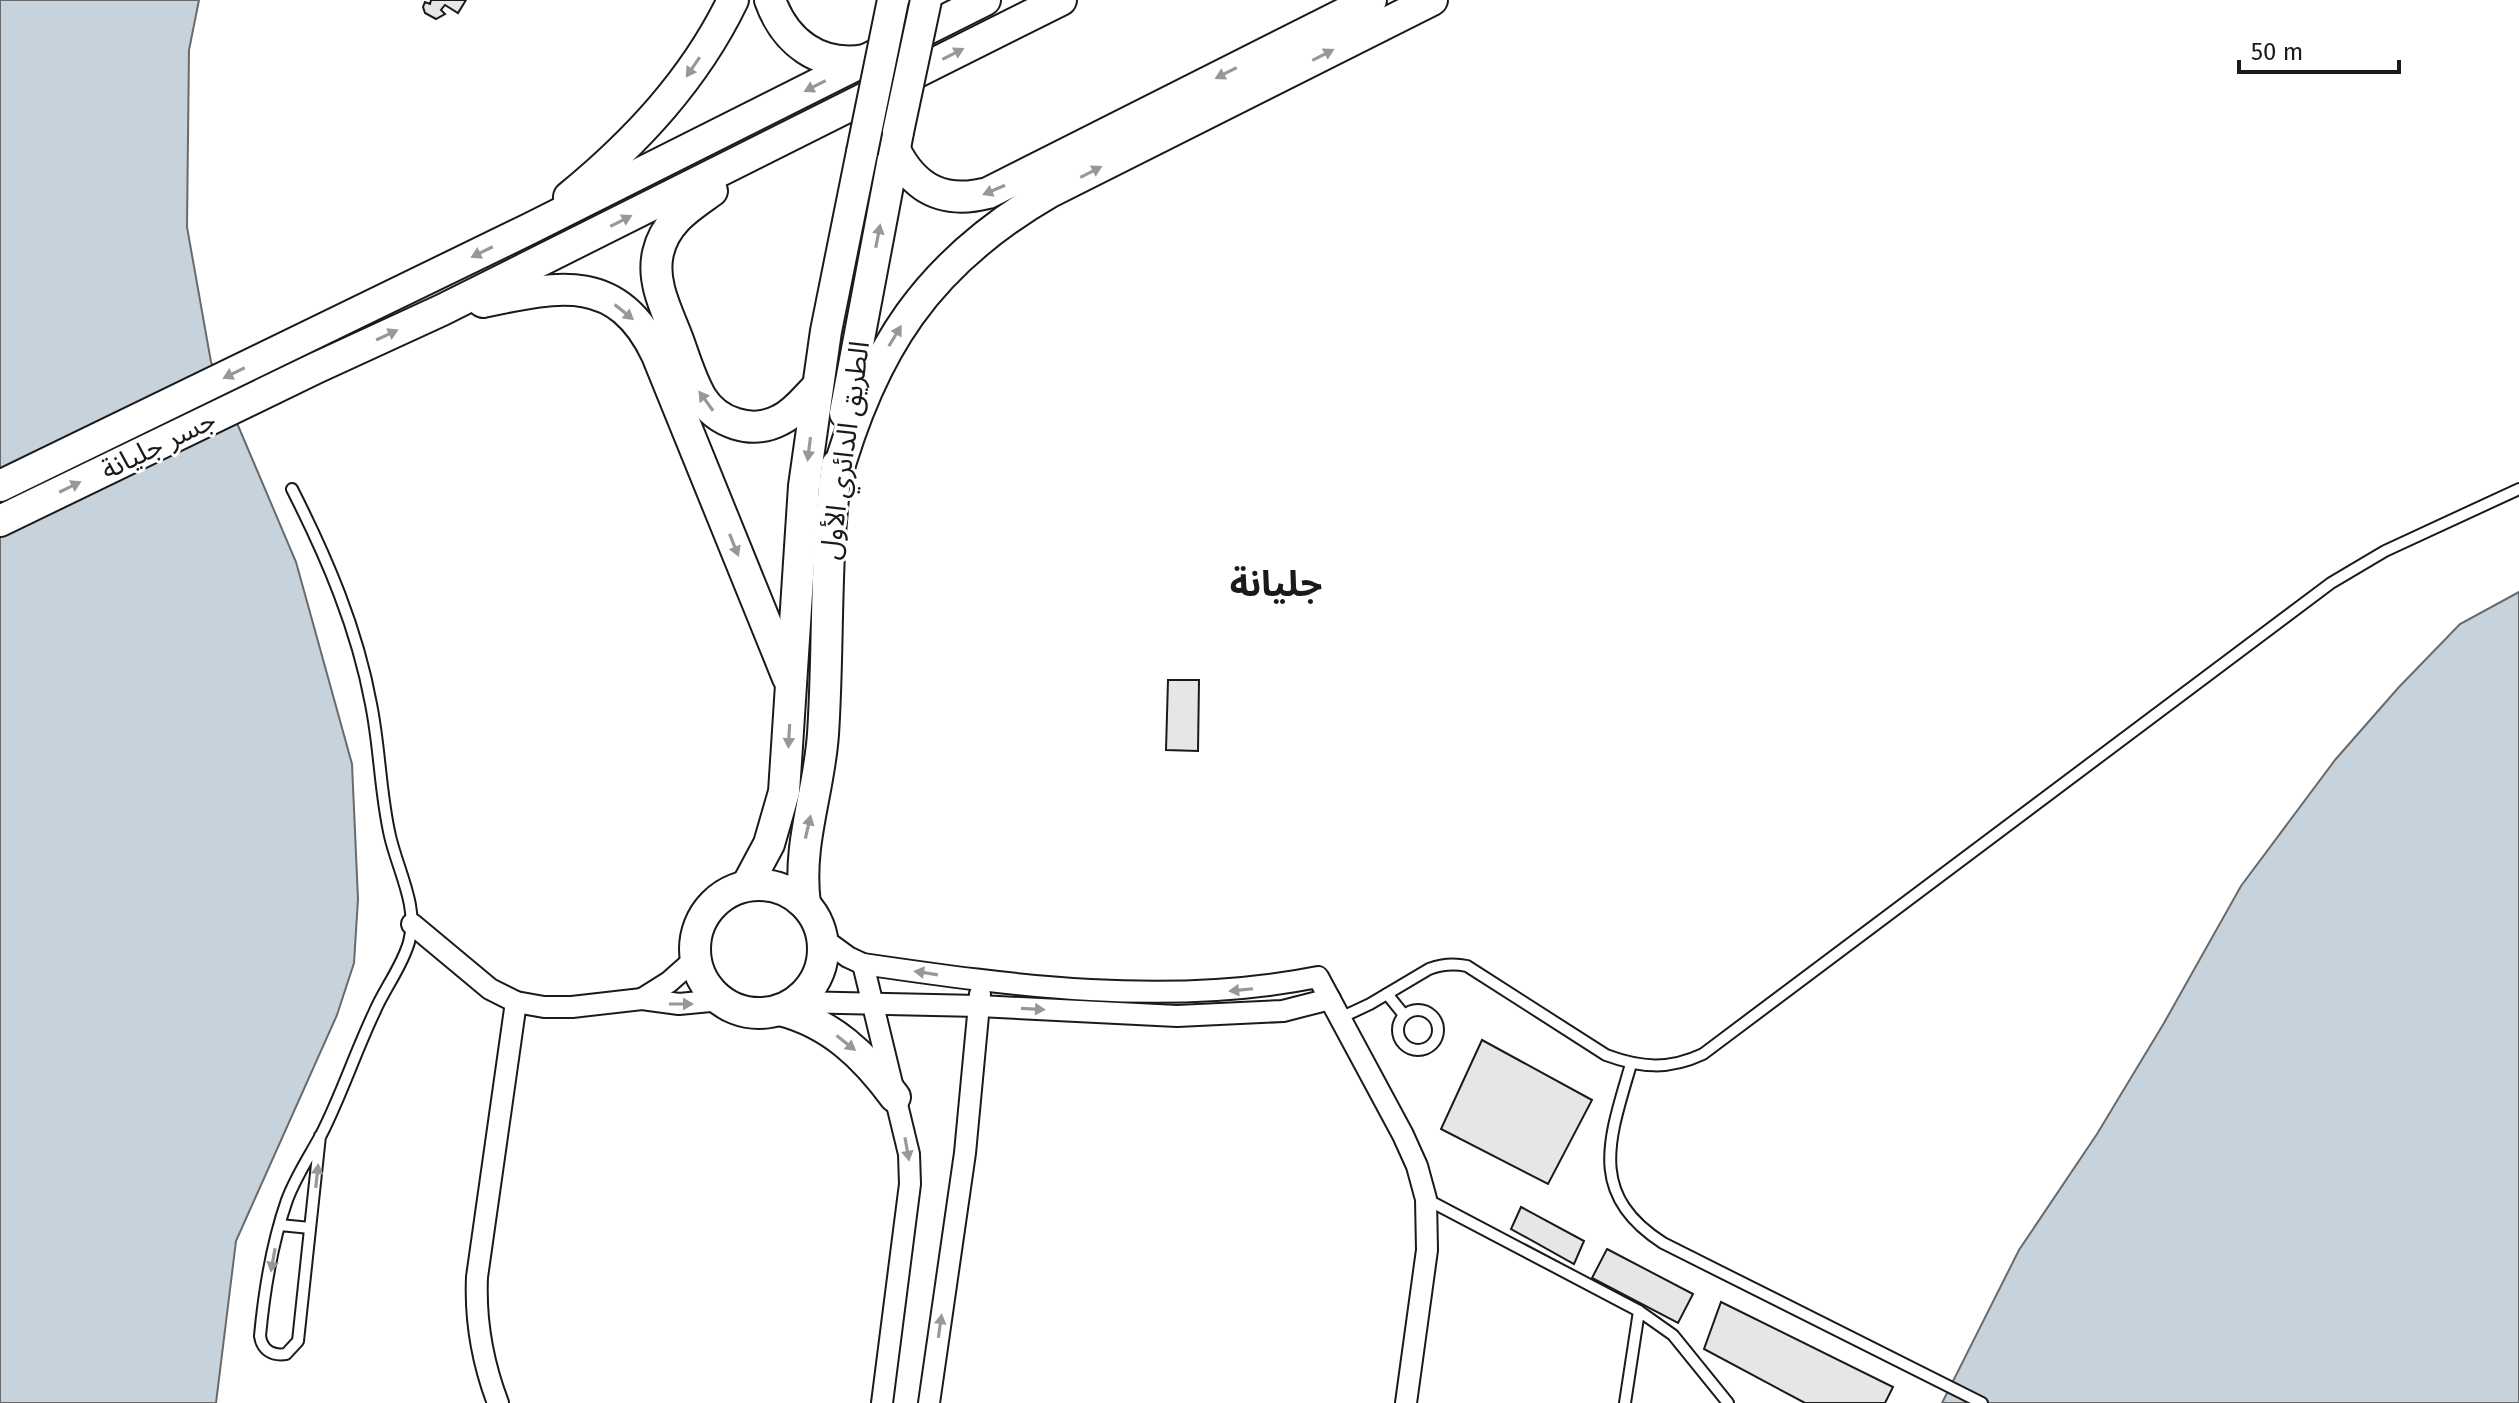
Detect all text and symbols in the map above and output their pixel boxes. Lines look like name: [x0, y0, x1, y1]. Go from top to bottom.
scale bar: [2239, 24, 2399, 74]
text: 50 m: [2251, 38, 2303, 66]
one-way arrow: [942, 47, 965, 61]
one-way arrow: [1312, 48, 1335, 62]
one-way arrow: [686, 57, 701, 78]
one-way arrow: [1215, 66, 1238, 80]
one-way arrow: [804, 80, 827, 93]
one-way arrow: [1079, 165, 1103, 179]
one-way arrow: [982, 183, 1006, 196]
one-way arrow: [609, 214, 632, 227]
one-way arrow: [872, 224, 885, 249]
one-way arrow: [471, 245, 494, 259]
one-way arrow: [614, 303, 634, 319]
one-way arrow: [888, 325, 902, 347]
one-way arrow: [375, 328, 399, 342]
street label: الطريق الدائري الأول: [813, 339, 881, 562]
one-way arrow: [223, 366, 246, 380]
one-way arrow: [698, 390, 714, 412]
street label: جسر جليانة: [96, 403, 221, 486]
one-way arrow: [802, 437, 815, 462]
one-way arrow: [58, 480, 82, 494]
one-way arrow: [728, 533, 741, 557]
district label: جليانة: [1230, 562, 1322, 606]
one-way arrow: [783, 724, 796, 749]
one-way arrow: [802, 814, 815, 839]
one-way arrow: [913, 966, 938, 979]
one-way arrow: [1228, 983, 1253, 996]
one-way arrow: [669, 997, 694, 1010]
one-way arrow: [1021, 1003, 1046, 1016]
one-way arrow: [836, 1034, 856, 1051]
one-way arrow: [901, 1136, 914, 1161]
one-way arrow: [311, 1163, 324, 1188]
one-way arrow: [266, 1247, 278, 1272]
one-way arrow: [934, 1313, 947, 1338]

